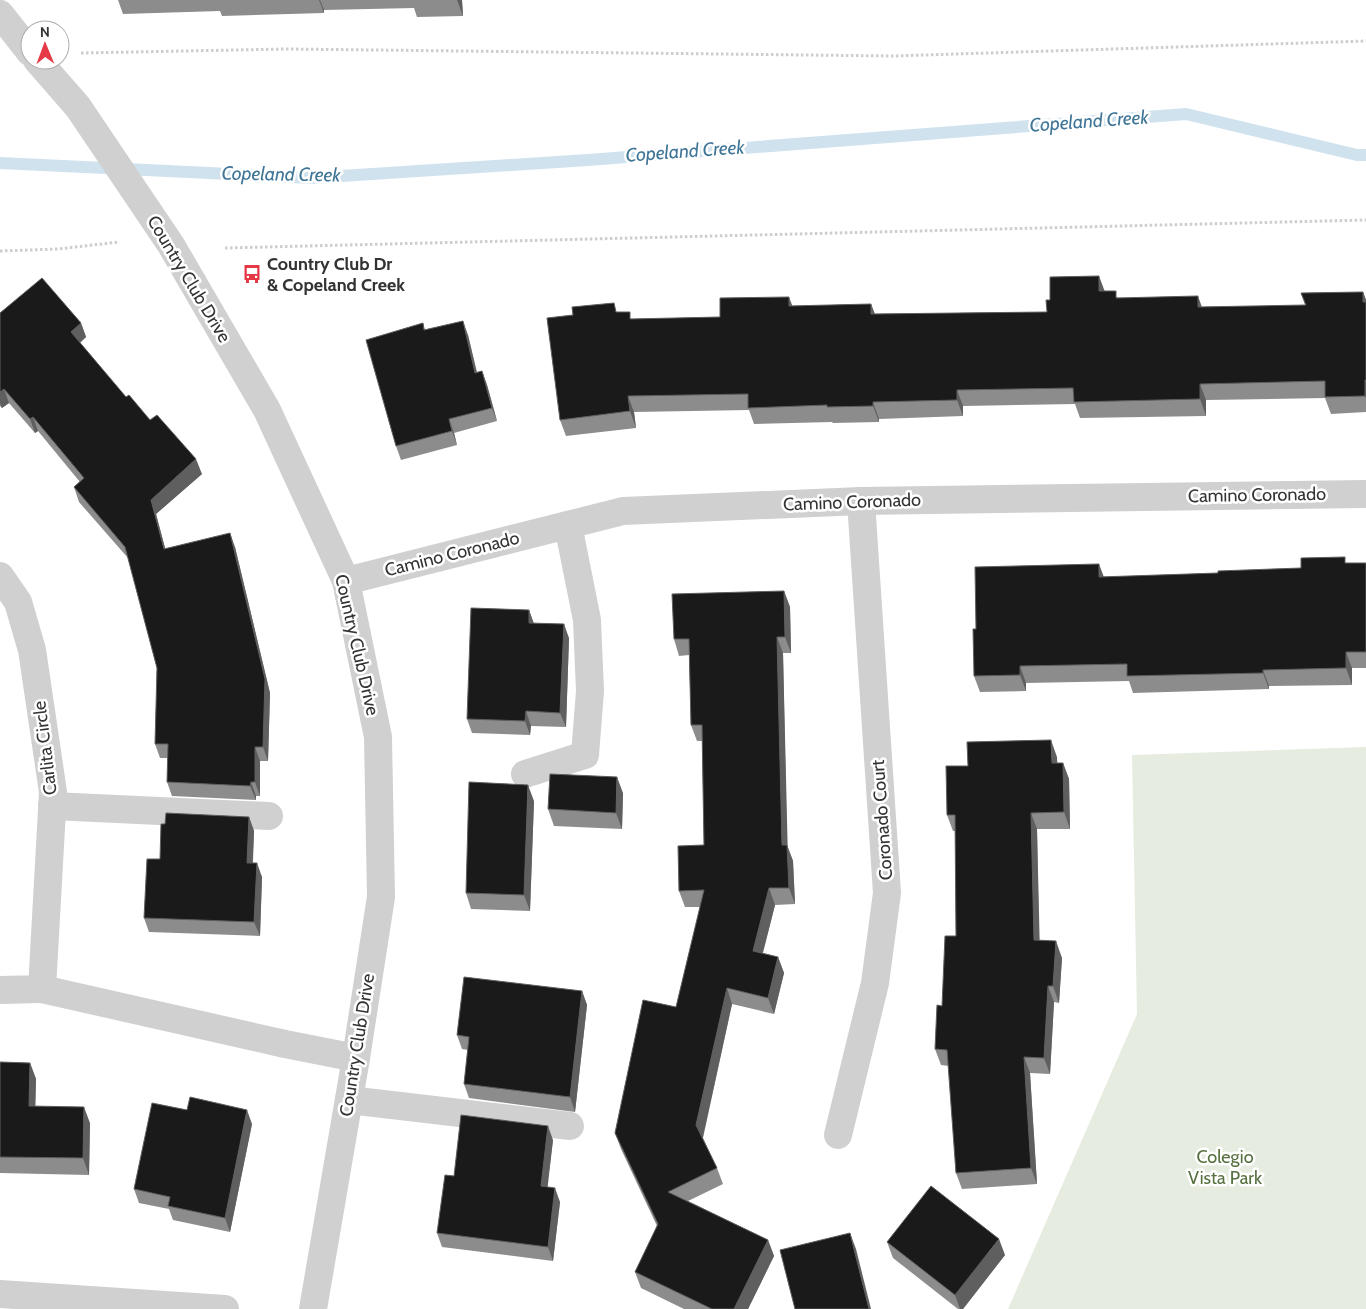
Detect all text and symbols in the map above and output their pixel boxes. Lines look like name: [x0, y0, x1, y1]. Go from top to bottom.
north arrow: [20, 20, 70, 70]
text: N: [40, 23, 50, 41]
water label: Copeland Creek: [1029, 105, 1150, 137]
water label: Copeland Creek: [625, 135, 746, 167]
water label: Copeland Creek: [221, 161, 342, 187]
street label: Country Club Drive: [142, 212, 236, 346]
place label: Country Club Dr & Copeland Creek: [267, 253, 405, 296]
bus stop icon: Country Club Dr & Copeland Creek: [241, 263, 263, 285]
street label: Camino Coronado: [1188, 483, 1326, 507]
street label: Camino Coronado: [783, 489, 921, 515]
street label: Camino Coronado: [382, 527, 522, 581]
street label: Country Club Drive: [330, 572, 384, 718]
street label: Carlita Circle: [28, 700, 62, 796]
street label: Coronado Court: [867, 759, 897, 881]
street label: Country Club Drive: [335, 972, 379, 1118]
park label: Colegio Vista Park: [1188, 1146, 1263, 1189]

